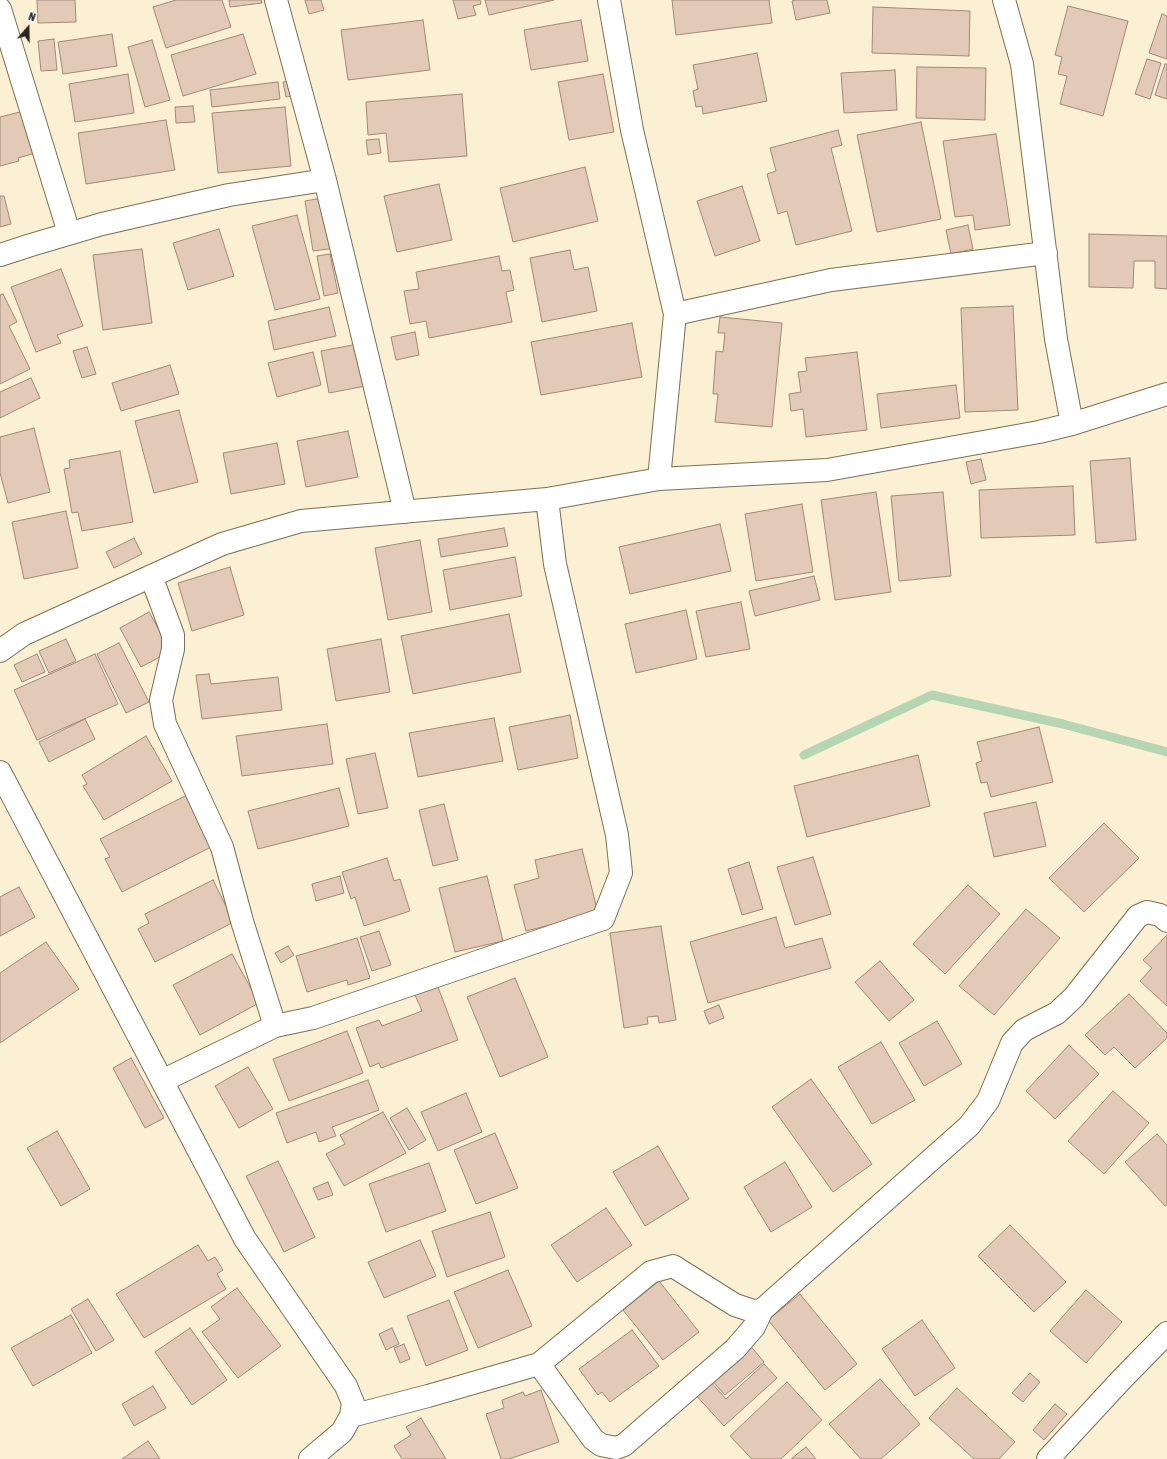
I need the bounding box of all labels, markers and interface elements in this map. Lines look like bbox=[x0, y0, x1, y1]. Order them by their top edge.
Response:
north arrow bbox=[8, 8, 48, 48]
text: N bbox=[27, 10, 37, 23]

